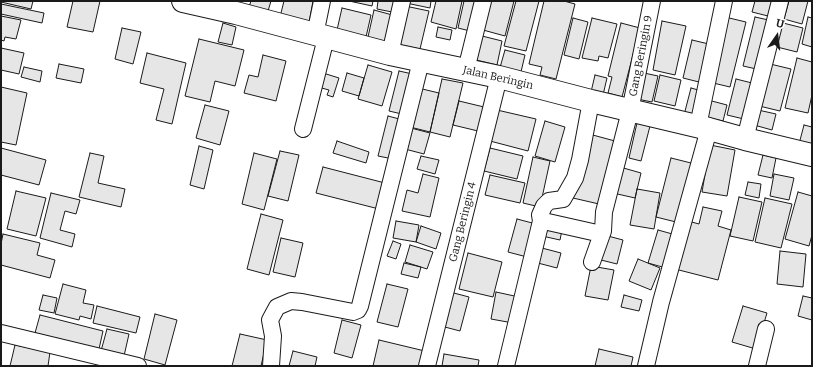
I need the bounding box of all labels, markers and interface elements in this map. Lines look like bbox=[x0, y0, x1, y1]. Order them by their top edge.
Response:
street label: Gang Beringin 9 bbox=[627, 14, 655, 98]
north arrow bbox=[757, 16, 797, 56]
text: U bbox=[774, 17, 786, 31]
street label: Jalan Beringin bbox=[462, 63, 534, 93]
street label: Gang Beringin 4 bbox=[447, 181, 479, 263]

